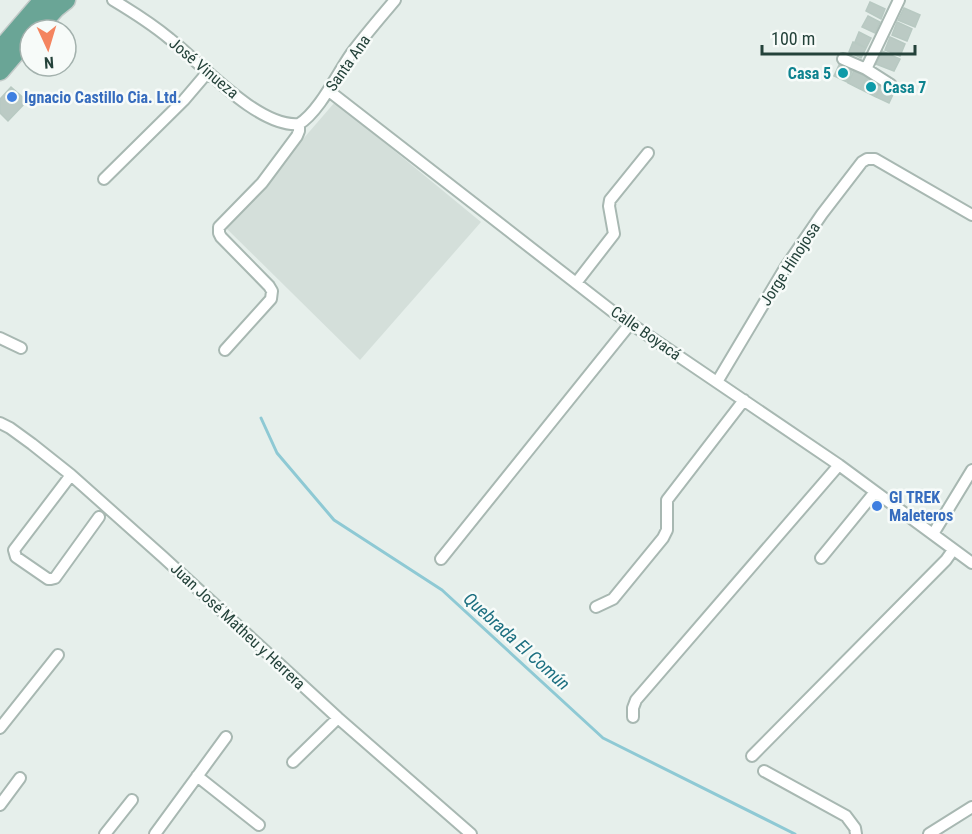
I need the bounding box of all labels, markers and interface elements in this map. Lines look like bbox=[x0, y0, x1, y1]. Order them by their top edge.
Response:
north arrow bbox=[18, 18, 78, 78]
scale bar bbox=[762, 18, 915, 56]
text: 100 m bbox=[771, 28, 815, 49]
street label: Santa Ana bbox=[322, 31, 374, 95]
street label: José Vinueza bbox=[166, 34, 242, 102]
text: N bbox=[43, 53, 55, 72]
place label: Casa 5 bbox=[788, 64, 831, 83]
marker: Casa 5 bbox=[836, 66, 850, 80]
place label: Casa 7 bbox=[883, 78, 926, 97]
marker: Casa 7 bbox=[864, 80, 878, 94]
place label: Ignacio Castillo Cia. Ltd. bbox=[24, 88, 182, 107]
marker: Ignacio Castillo Cia. Ltd. bbox=[5, 90, 19, 104]
street label: Jorge Hinojosa bbox=[756, 219, 824, 309]
street label: Calle Boyacá bbox=[607, 302, 685, 364]
place label: GI TREK Maleteros bbox=[889, 488, 953, 525]
marker: GI TREK Maleteros bbox=[870, 499, 884, 513]
street label: Juan José Matheu y Herrera bbox=[167, 559, 309, 693]
water label: Quebrada El Común bbox=[460, 588, 574, 694]

